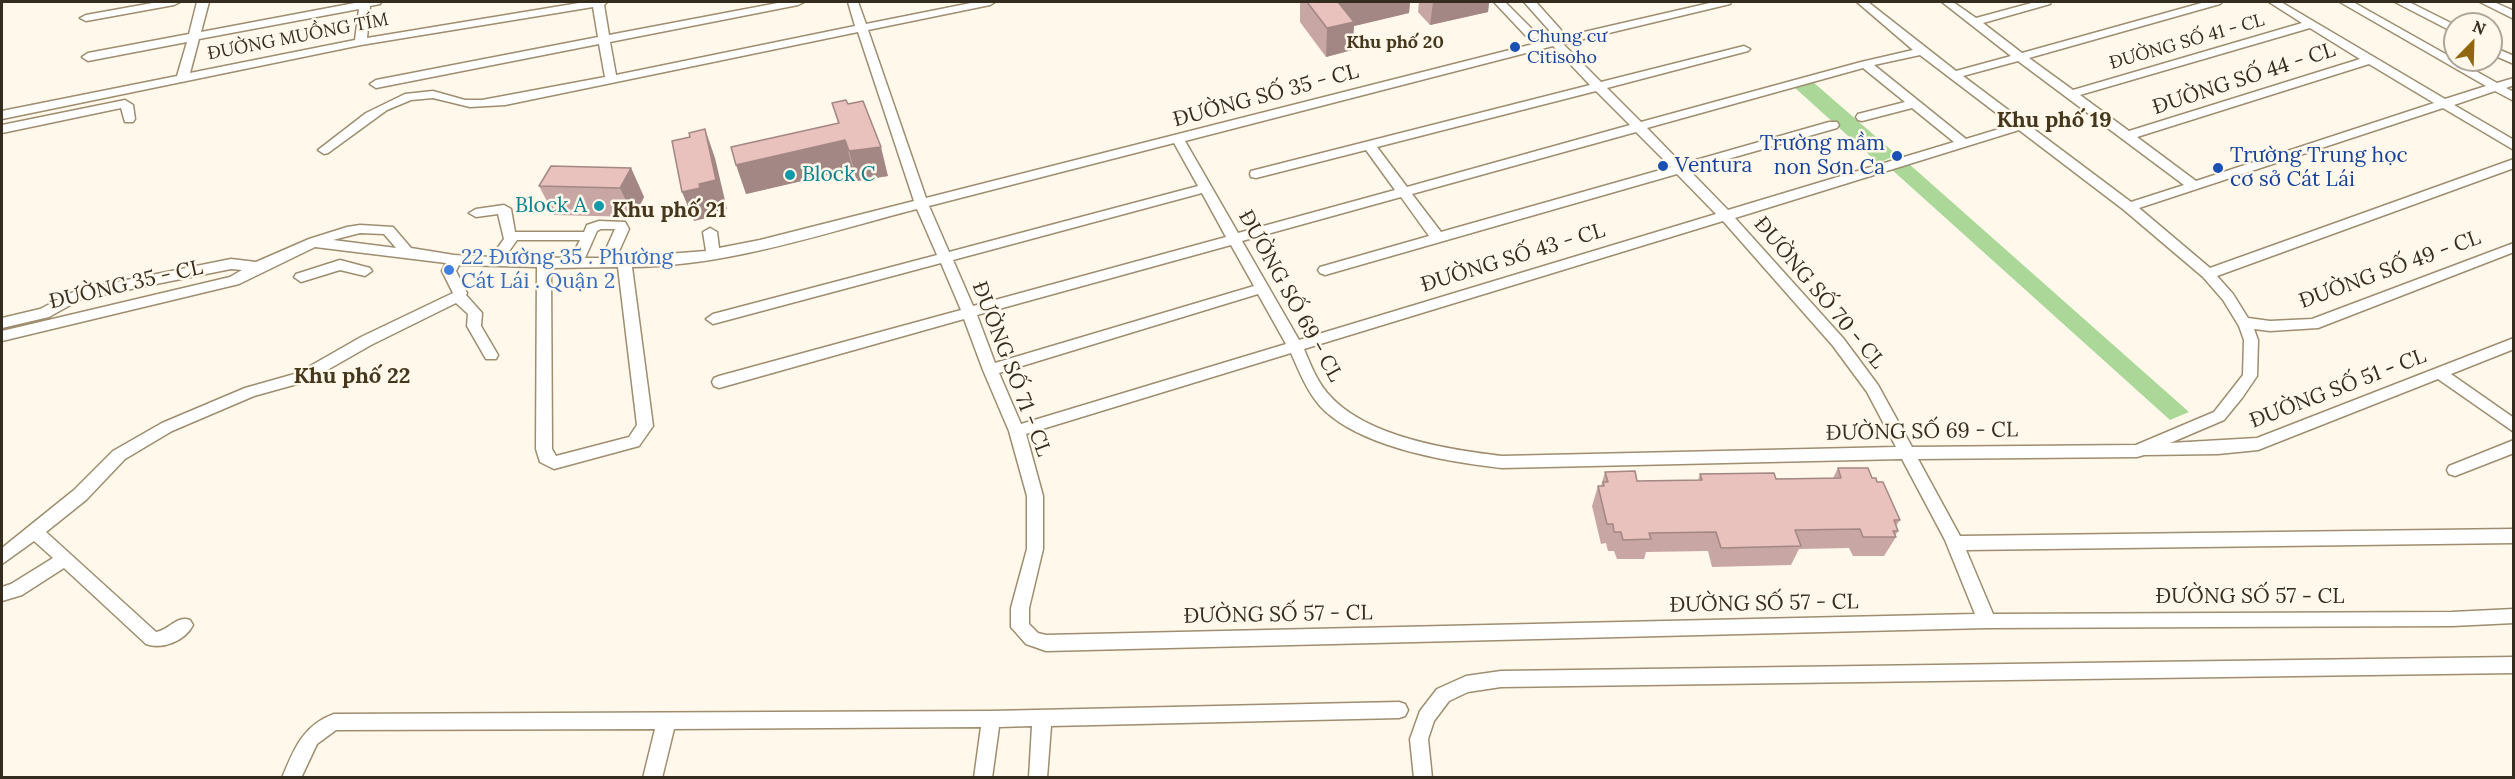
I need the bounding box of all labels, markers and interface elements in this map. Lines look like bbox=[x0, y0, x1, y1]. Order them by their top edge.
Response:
street label: ĐƯỜNG MUỒNG TÍM bbox=[206, 9, 390, 65]
street label: ĐƯỜNG SỐ 41 - CL bbox=[2107, 10, 2267, 74]
north arrow bbox=[2443, 12, 2503, 72]
text: N bbox=[2470, 16, 2489, 39]
place label: Chung cư Citisoho bbox=[1527, 26, 1607, 68]
district label: Khu phố 20 bbox=[1346, 32, 1444, 54]
street label: ĐƯỜNG SỐ 44 - CL bbox=[2150, 38, 2338, 120]
marker: Chung cư Citisoho bbox=[1508, 40, 1522, 54]
street label: ĐƯỜNG SỐ 35 - CL bbox=[1171, 59, 1361, 133]
district label: Khu phố 19 bbox=[1996, 108, 2112, 134]
place label: Trường mầm non Sơn Ca bbox=[1760, 131, 1885, 181]
place label: Trường Trung học cơ sở Cát Lái bbox=[2230, 143, 2408, 193]
marker: Trường mầm non Sơn Ca bbox=[1890, 149, 1904, 163]
place label: Ventura bbox=[1675, 153, 1752, 179]
marker: Ventura bbox=[1656, 159, 1670, 173]
marker: Trường Trung học cơ sở Cát Lái bbox=[2211, 161, 2225, 175]
place label: Block C bbox=[802, 162, 876, 188]
marker: Block C bbox=[783, 168, 797, 182]
place label: Block A bbox=[515, 193, 587, 219]
district label: Khu phố 21 bbox=[612, 198, 726, 224]
marker: Block A bbox=[592, 199, 606, 213]
street label: ĐƯỜNG SỐ 69 - CL bbox=[1232, 206, 1348, 386]
street label: ĐƯỜNG SỐ 70 - CL bbox=[1748, 212, 1890, 374]
street label: ĐƯỜNG SỐ 43 - CL bbox=[1418, 218, 1608, 298]
street label: ĐƯỜNG SỐ 49 - CL bbox=[2296, 225, 2484, 315]
place label: 22 Đường 35 . Phường Cát Lái . Quận 2 bbox=[461, 245, 673, 295]
street label: ĐƯỜNG 35 - CL bbox=[47, 255, 205, 315]
marker: 22 Đường 35 . Phường Cát Lái . Quận 2 bbox=[442, 263, 456, 277]
street label: ĐƯỜNG SỐ 71 - CL bbox=[966, 278, 1056, 460]
street label: ĐƯỜNG SỐ 51 - CL bbox=[2246, 344, 2430, 434]
district label: Khu phố 22 bbox=[293, 364, 411, 390]
street label: ĐƯỜNG SỐ 69 - CL bbox=[1826, 418, 2018, 446]
street label: ĐƯỜNG SỐ 57 - CL bbox=[2156, 584, 2344, 610]
street label: ĐƯỜNG SỐ 57 - CL bbox=[1669, 590, 1859, 618]
street label: ĐƯỜNG SỐ 57 - CL bbox=[1183, 601, 1373, 629]

